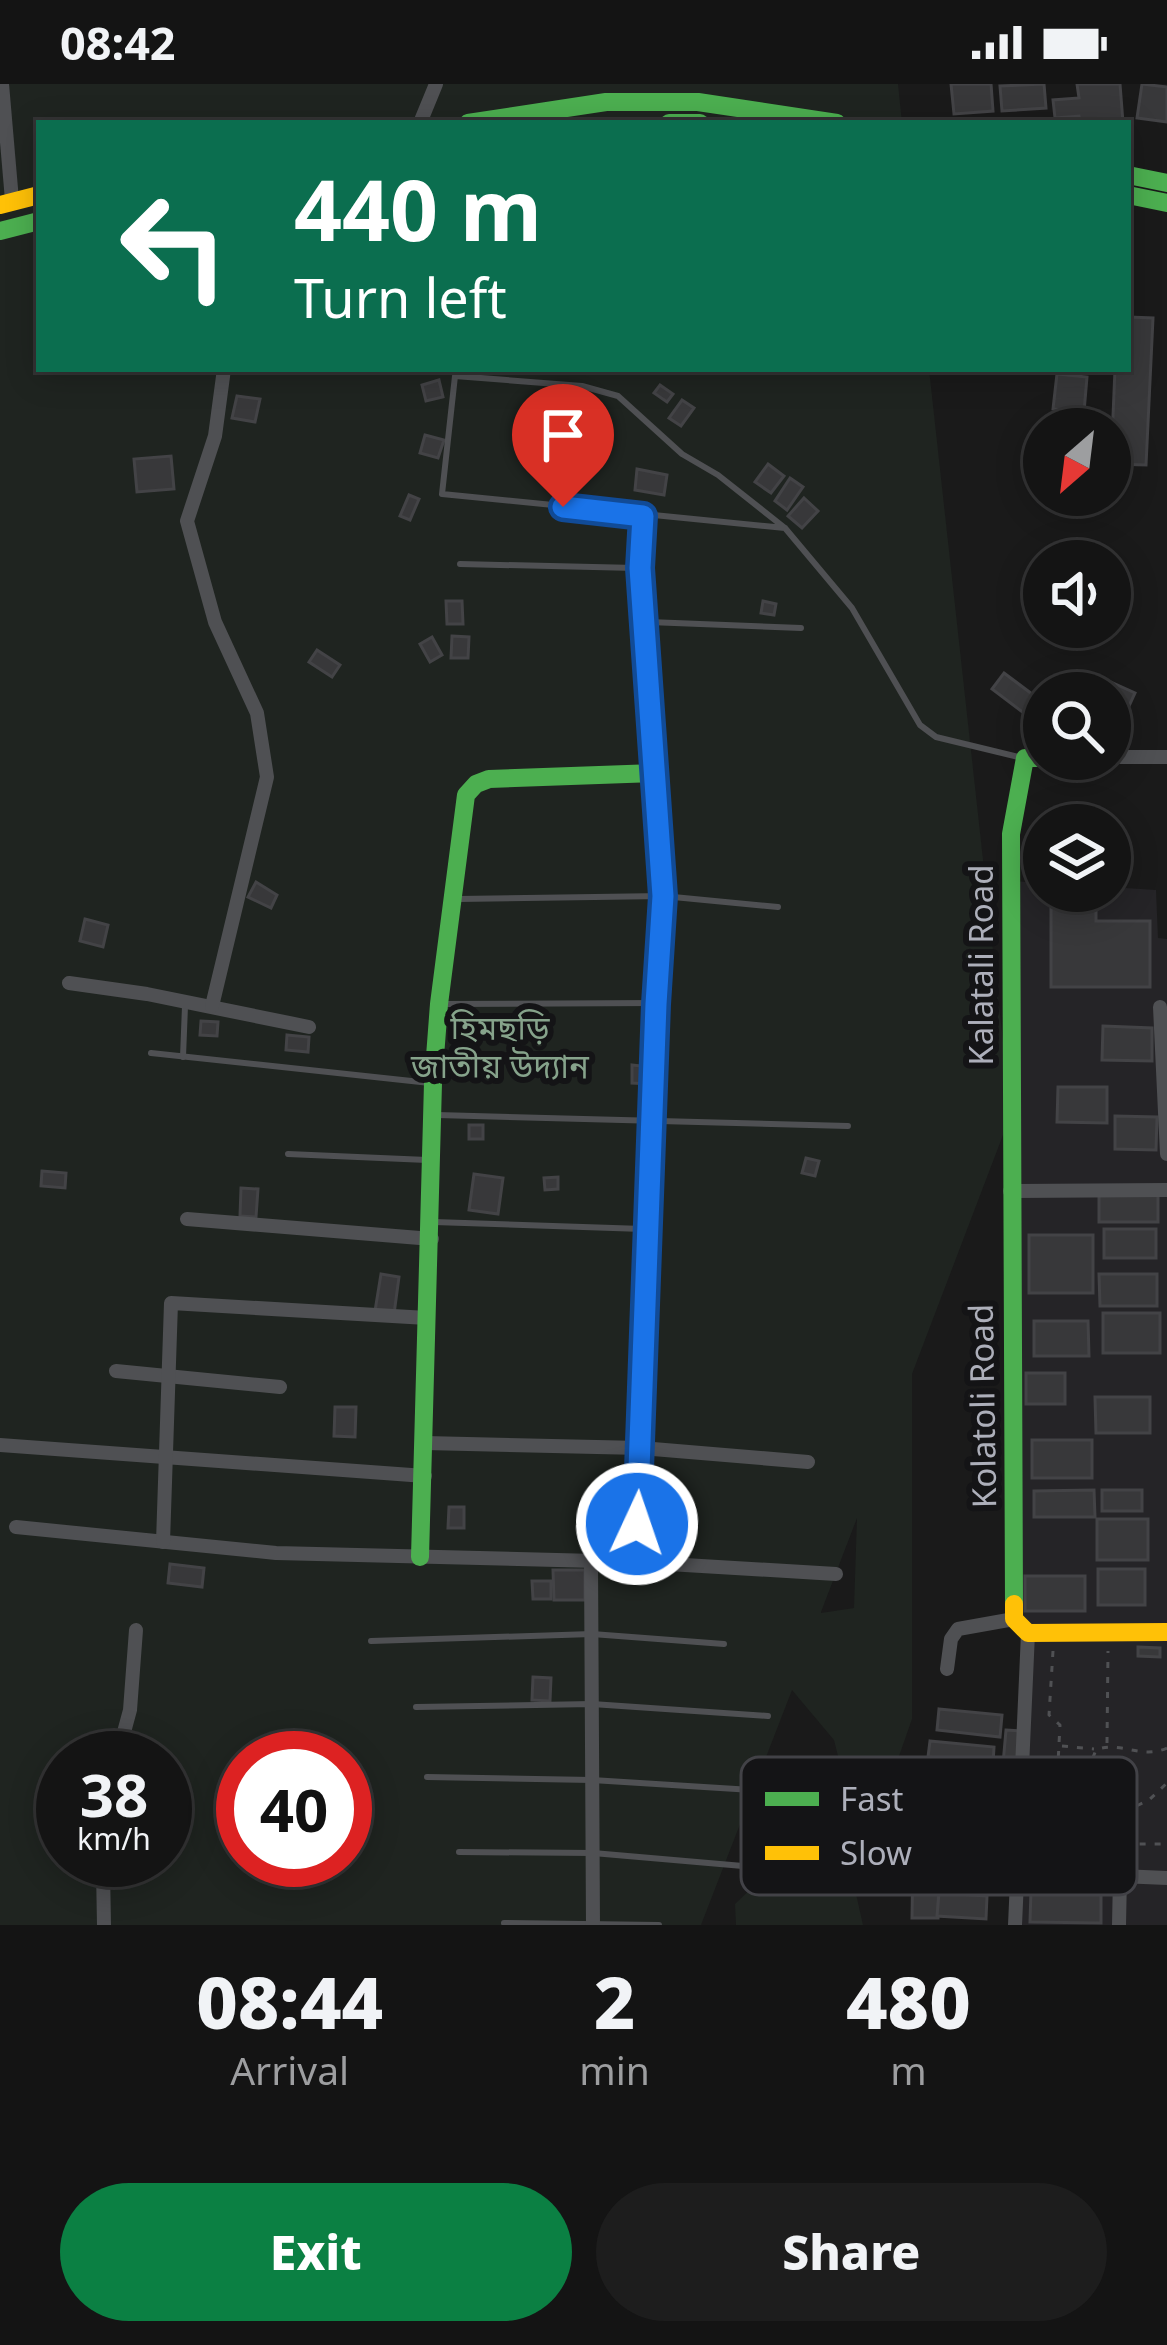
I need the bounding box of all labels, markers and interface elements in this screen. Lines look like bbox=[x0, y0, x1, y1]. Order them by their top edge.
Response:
text: 08:42 bbox=[60, 12, 176, 73]
text: 440 m bbox=[294, 151, 542, 266]
icon: left bbox=[96, 168, 252, 324]
text: Turn left bbox=[294, 260, 507, 334]
pin bbox=[512, 384, 614, 507]
icon: arrive bbox=[530, 402, 596, 468]
north arrow bbox=[1023, 408, 1131, 516]
map controls bbox=[1023, 408, 1131, 912]
button: sound bbox=[1023, 540, 1131, 648]
button: search bbox=[1023, 672, 1131, 780]
button: layers bbox=[1023, 804, 1131, 912]
street label: Kalatali Road bbox=[958, 864, 1003, 1066]
park label: হিমছড়ি জাতীয় উদ্যান bbox=[410, 1005, 590, 1088]
street label: Kolatoli Road bbox=[958, 1304, 1006, 1508]
position arrow bbox=[574, 1461, 700, 1587]
speed limit sign: 40 bbox=[216, 1731, 372, 1887]
text: 38 bbox=[80, 1753, 148, 1835]
legend bbox=[741, 1757, 1137, 1895]
text: Fast bbox=[840, 1776, 903, 1821]
text: km/h bbox=[77, 1818, 151, 1859]
text: Slow bbox=[840, 1830, 912, 1875]
text: 08:44 bbox=[196, 1952, 383, 2050]
text: 2 bbox=[594, 1952, 635, 2050]
text: 480 bbox=[846, 1952, 971, 2050]
text: Arrival bbox=[230, 2043, 349, 2096]
text: min bbox=[579, 2043, 650, 2096]
text: m bbox=[890, 2043, 927, 2096]
button: Exit bbox=[60, 2183, 572, 2321]
button: Share bbox=[596, 2183, 1107, 2321]

